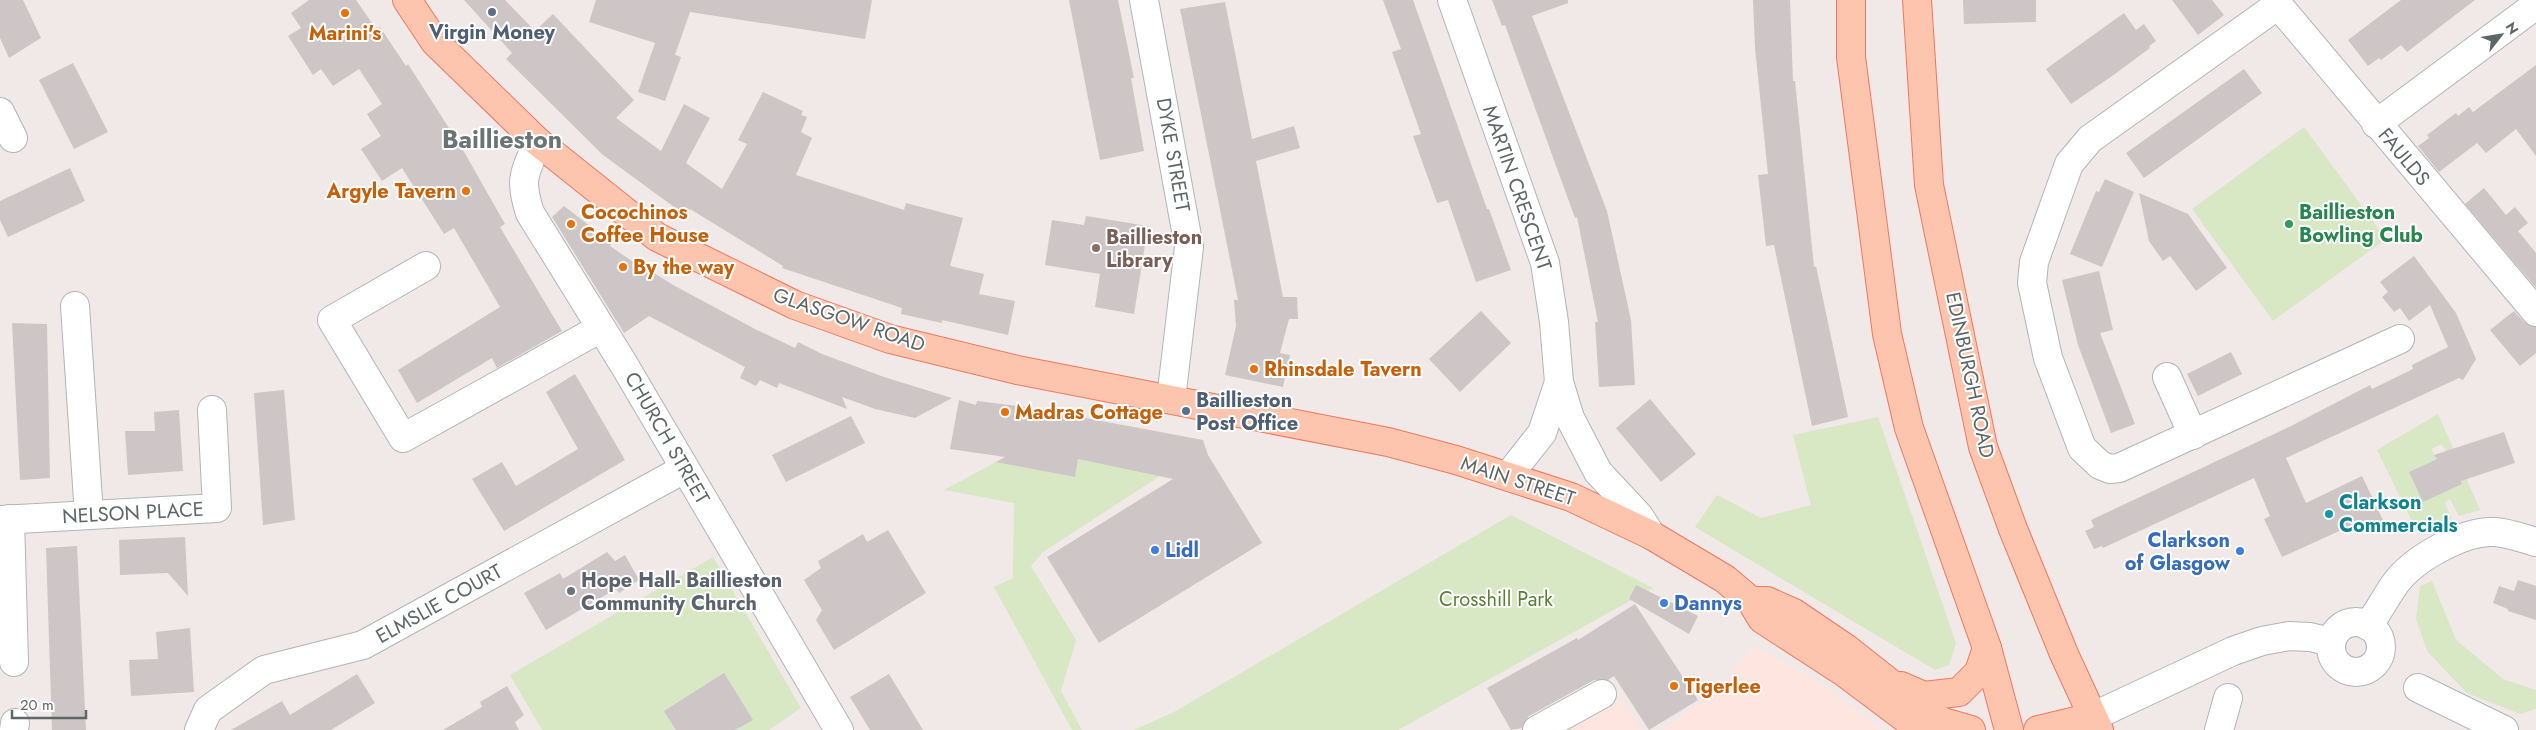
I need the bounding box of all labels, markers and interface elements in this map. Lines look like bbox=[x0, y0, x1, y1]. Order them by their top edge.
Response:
marker: Virgin Money bbox=[486, 6, 498, 18]
marker: Marini's bbox=[339, 7, 351, 19]
north arrow bbox=[2476, 10, 2526, 60]
place label: Virgin Money bbox=[428, 18, 556, 47]
text: N bbox=[2501, 18, 2524, 38]
place label: Marini's bbox=[309, 19, 381, 48]
street label: DYKE STREET bbox=[1149, 96, 1197, 215]
street label: MARTIN CRESCENT bbox=[1475, 102, 1559, 275]
district label: Baillieston bbox=[442, 121, 562, 157]
street label: FAULDS bbox=[2371, 122, 2437, 192]
place label: Argyle Tavern bbox=[326, 177, 456, 206]
marker: Argyle Tavern bbox=[460, 185, 472, 197]
place label: Cocochinos Coffee House bbox=[581, 198, 709, 250]
place label: Baillieston Bowling Club bbox=[2299, 198, 2423, 250]
marker: Cocochinos Coffee House bbox=[565, 218, 577, 230]
marker: Baillieston Bowling Club bbox=[2283, 218, 2295, 230]
place label: Baillieston Library bbox=[1106, 223, 1202, 275]
marker: Baillieston Library bbox=[1090, 242, 1102, 254]
place label: By the way bbox=[633, 253, 735, 282]
marker: By the way bbox=[617, 261, 629, 273]
street label: GLASGOW ROAD bbox=[769, 280, 929, 360]
street label: EDINBURGH ROAD bbox=[1938, 289, 2002, 461]
place label: Rhinsdale Tavern bbox=[1264, 355, 1422, 384]
marker: Rhinsdale Tavern bbox=[1248, 363, 1260, 375]
street label: CHURCH STREET bbox=[617, 366, 717, 510]
place label: Baillieston Post Office bbox=[1196, 386, 1298, 438]
place label: Madras Cottage bbox=[1015, 398, 1163, 427]
marker: Baillieston Post Office bbox=[1180, 405, 1192, 417]
marker: Madras Cottage bbox=[999, 406, 1011, 418]
street label: MAIN STREET bbox=[1457, 449, 1580, 513]
place label: Clarkson Commercials bbox=[2339, 488, 2458, 540]
street label: NELSON PLACE bbox=[62, 495, 204, 531]
marker: Clarkson Commercials bbox=[2323, 508, 2335, 520]
place label: Clarkson of Glasgow bbox=[2125, 526, 2231, 578]
place label: Lidl bbox=[1165, 536, 1199, 565]
marker: Lidl bbox=[1149, 544, 1161, 556]
marker: Clarkson of Glasgow bbox=[2234, 545, 2246, 557]
street label: ELMSLIE COURT bbox=[370, 557, 508, 651]
place label: Hope Hall- Baillieston Community Church bbox=[581, 566, 782, 618]
marker: Hope Hall- Baillieston Community Church bbox=[565, 585, 577, 597]
park label: Crosshill Park bbox=[1439, 585, 1553, 614]
place label: Dannys bbox=[1674, 589, 1742, 618]
marker: Dannys bbox=[1658, 597, 1670, 609]
place label: Tigerlee bbox=[1684, 672, 1761, 701]
marker: Tigerlee bbox=[1668, 680, 1680, 692]
scale bar bbox=[12, 688, 86, 720]
text: 20 m bbox=[20, 694, 54, 716]

